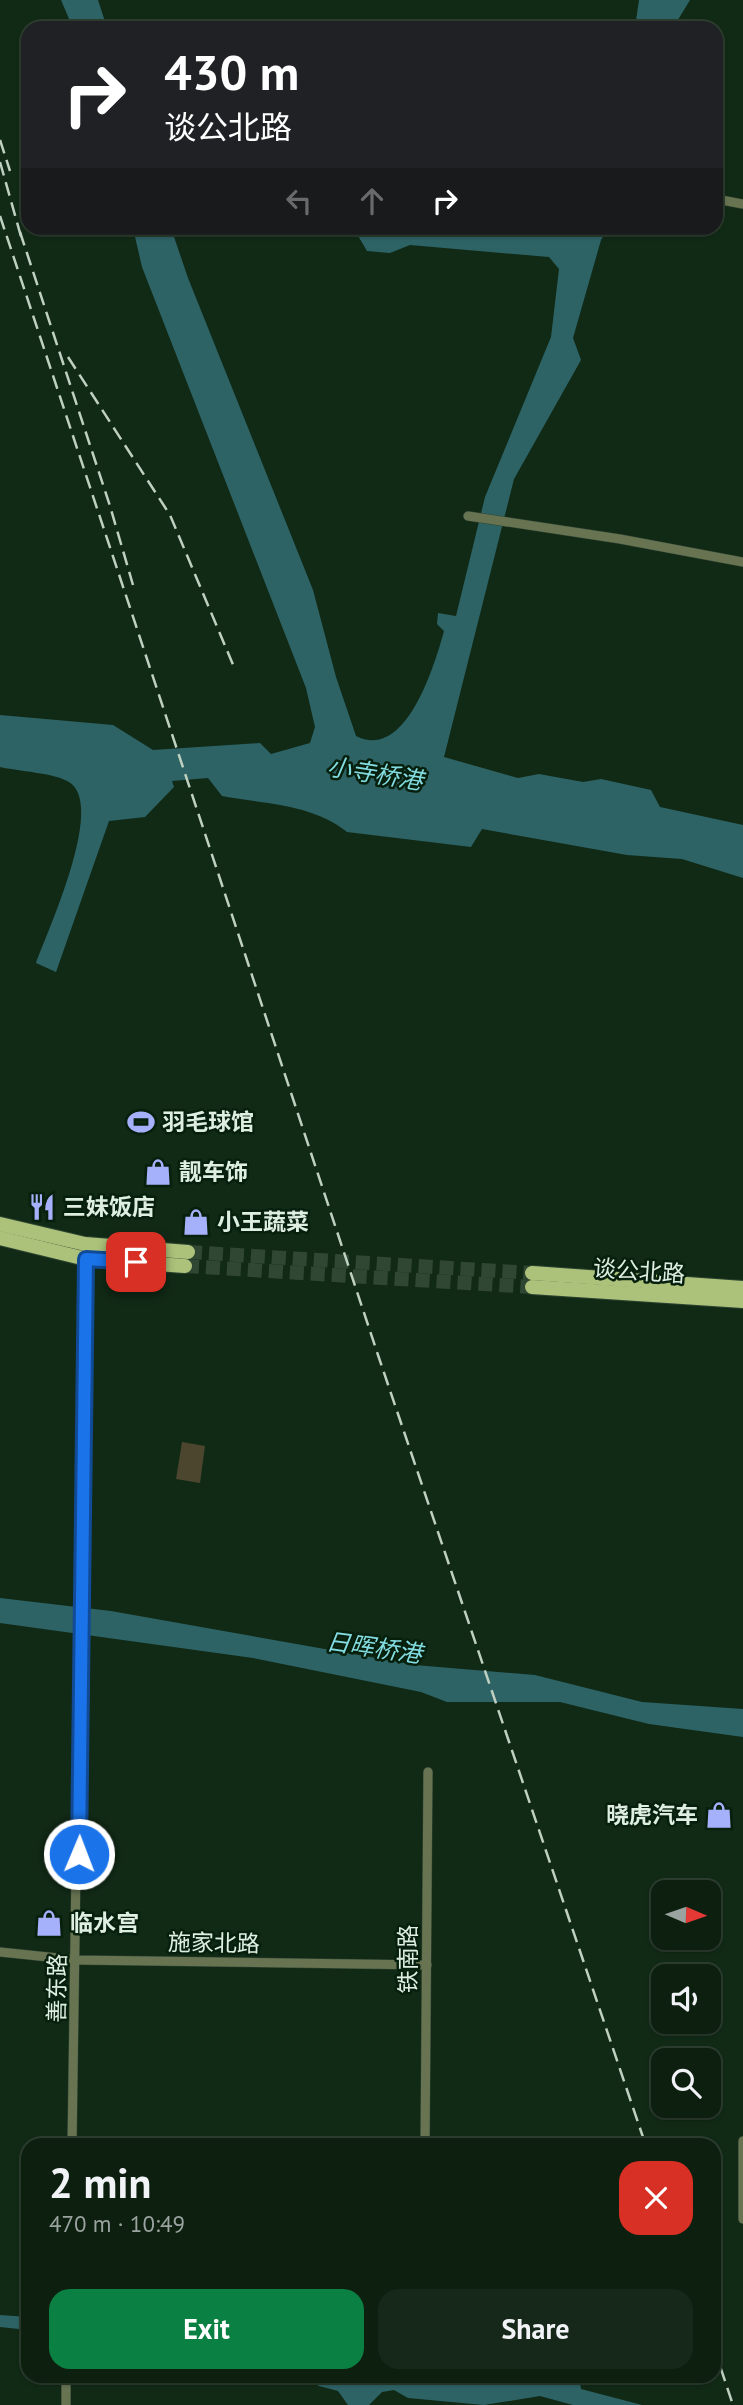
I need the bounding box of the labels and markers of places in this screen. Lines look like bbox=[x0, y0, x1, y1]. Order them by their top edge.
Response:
sports icon: 羽毛球馆 bbox=[126, 1107, 156, 1137]
place label: 羽毛球馆 bbox=[162, 1107, 254, 1136]
shop icon: 靓车饰 bbox=[143, 1157, 173, 1187]
place label: 靓车饰 bbox=[179, 1157, 248, 1186]
restaurant icon: 三妹饭店 bbox=[27, 1192, 57, 1222]
place label: 三妹饭店 bbox=[63, 1192, 155, 1221]
shop icon: 小王蔬菜 bbox=[181, 1207, 211, 1237]
place label: 小王蔬菜 bbox=[217, 1207, 309, 1236]
pin bbox=[106, 1232, 166, 1292]
place label: 晓虎汽车 bbox=[606, 1800, 698, 1829]
shop icon: 晓虎汽车 bbox=[704, 1800, 734, 1830]
shop icon: 临水宫 bbox=[34, 1908, 64, 1938]
place label: 临水宫 bbox=[70, 1908, 139, 1937]

